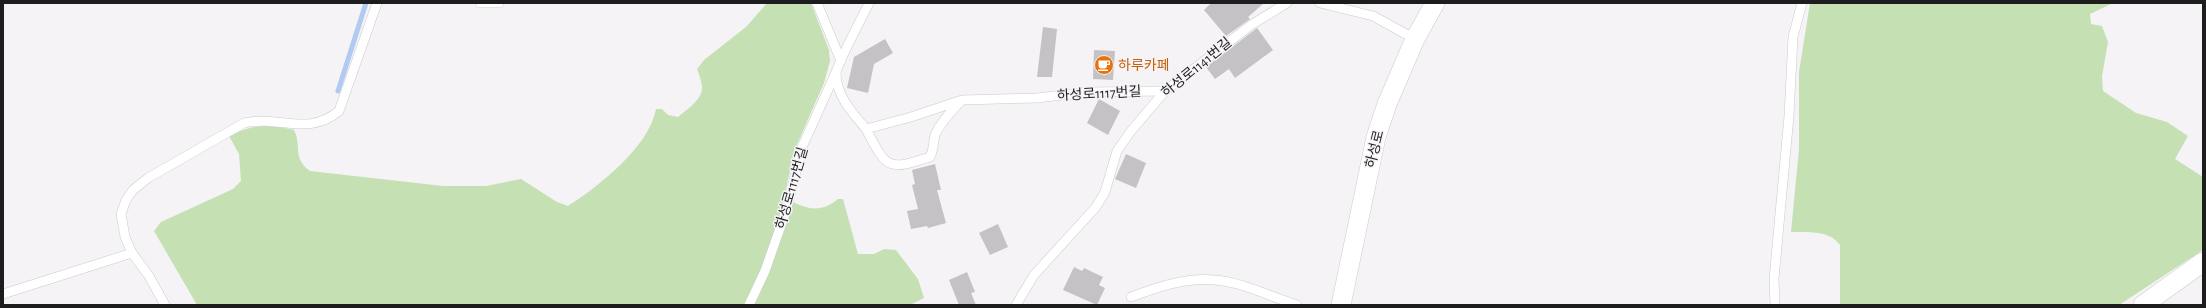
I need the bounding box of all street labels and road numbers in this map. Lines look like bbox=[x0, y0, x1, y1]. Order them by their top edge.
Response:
street label: 하성로1141번길 bbox=[1158, 35, 1234, 100]
street label: 하성로1117번길 bbox=[1056, 84, 1142, 103]
street label: 하성로 bbox=[1363, 128, 1386, 170]
street label: 하성로1117번길 bbox=[773, 145, 810, 231]

